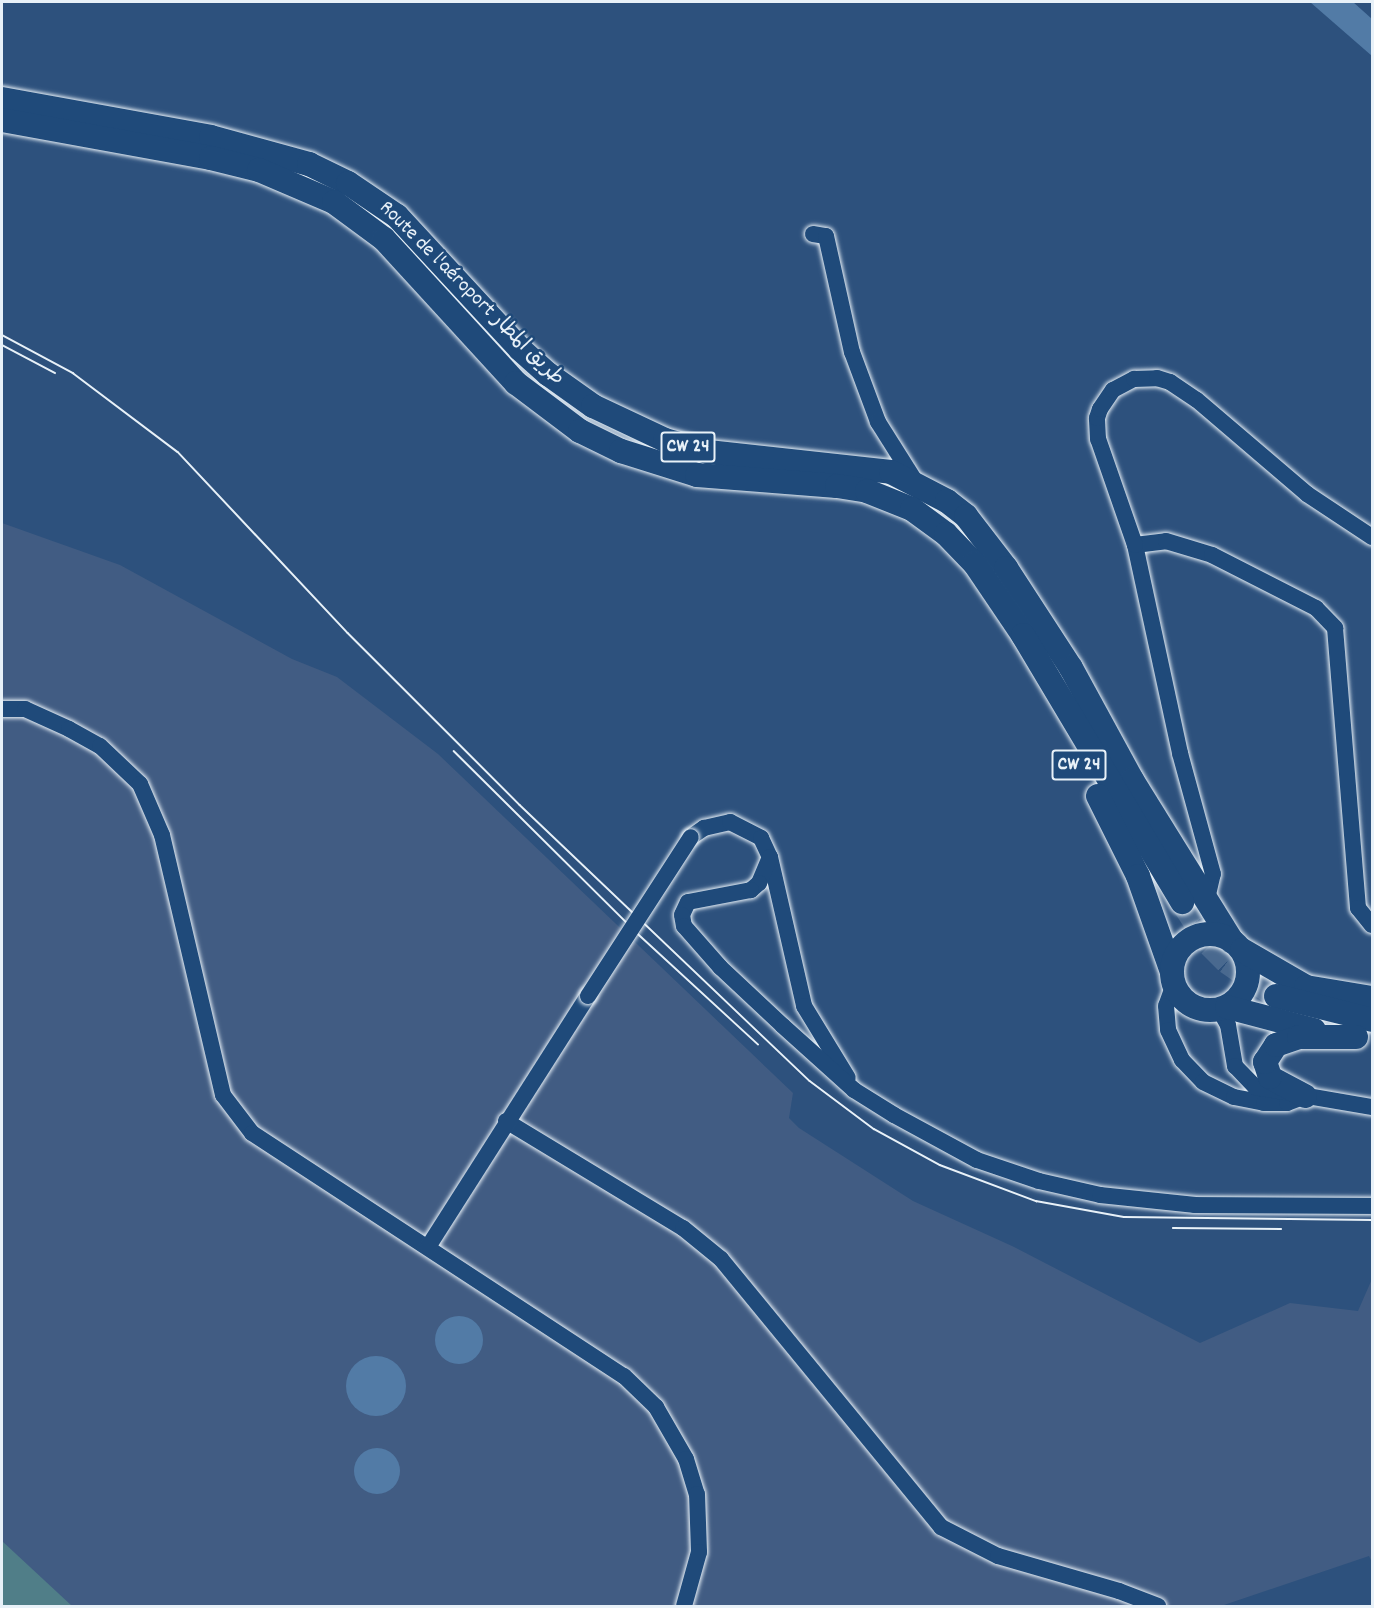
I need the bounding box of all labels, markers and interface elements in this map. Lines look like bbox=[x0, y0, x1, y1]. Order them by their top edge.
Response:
street label: Route de l'aéroport طريق المطار bbox=[373, 196, 569, 392]
road number: CW 24 bbox=[660, 430, 716, 464]
road number: CW 24 bbox=[1050, 748, 1108, 782]

